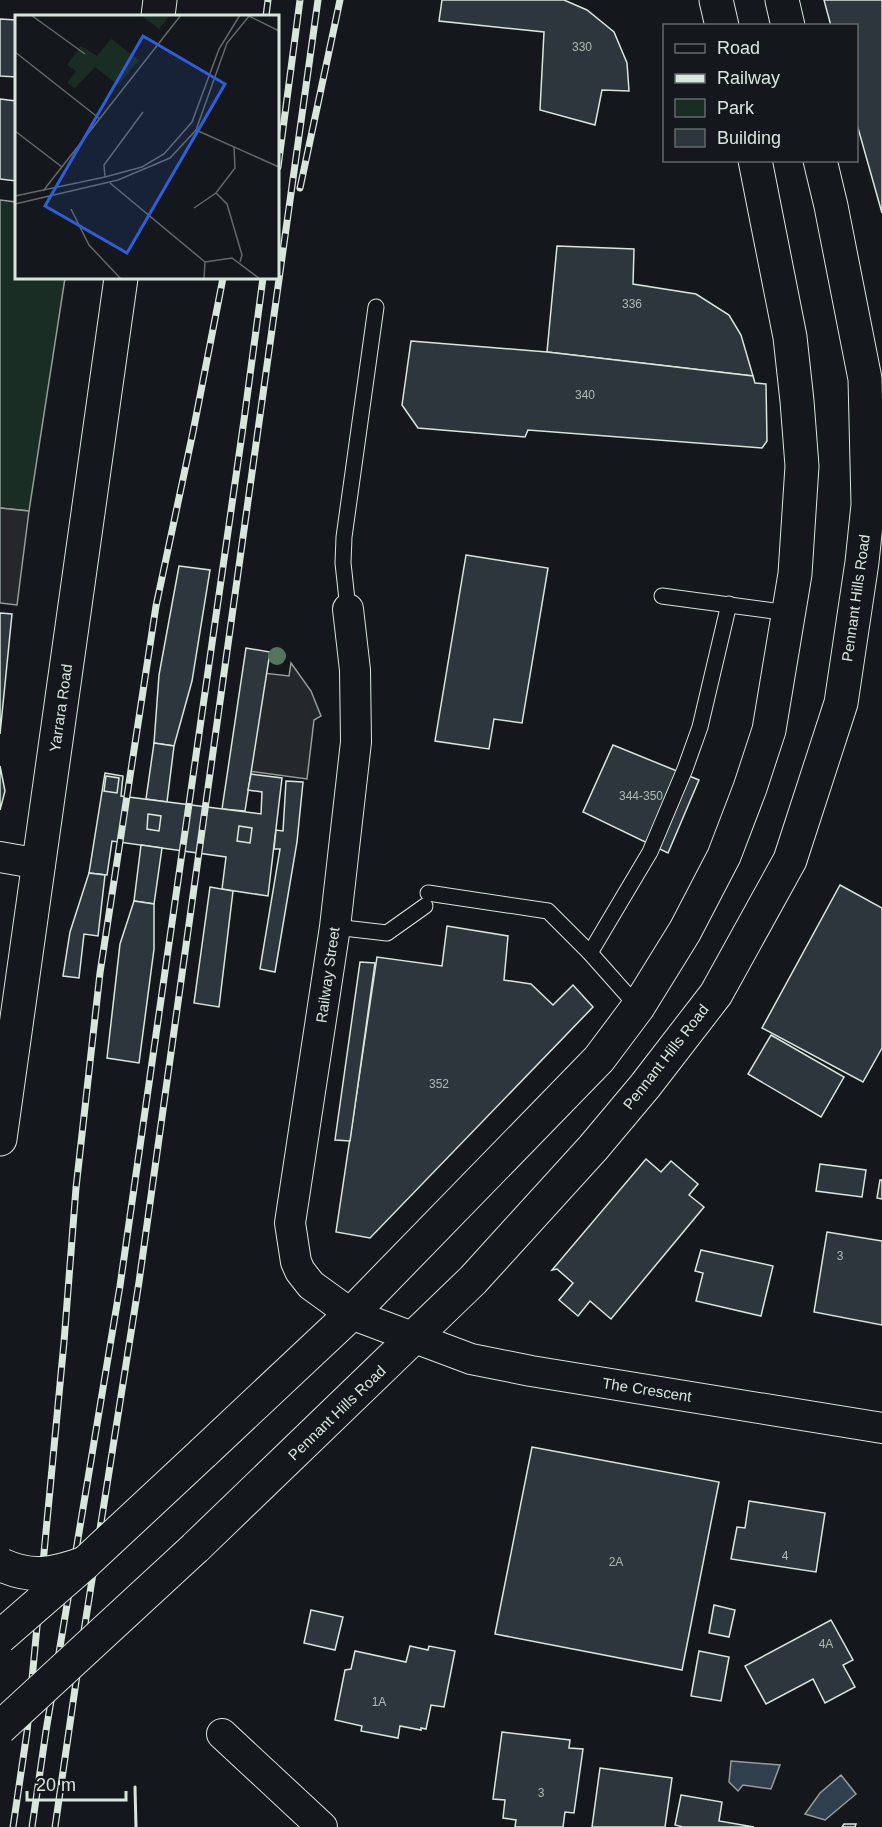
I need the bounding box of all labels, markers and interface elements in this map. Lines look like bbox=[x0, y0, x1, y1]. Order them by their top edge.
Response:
inset map bbox=[15, 15, 279, 279]
legend bbox=[663, 24, 858, 162]
text: Road bbox=[717, 38, 760, 58]
house number: 330 bbox=[572, 40, 592, 54]
text: Railway bbox=[717, 68, 780, 88]
text: Park bbox=[717, 98, 755, 118]
text: Building bbox=[717, 128, 781, 148]
house number: 336 bbox=[622, 297, 642, 311]
house number: 340 bbox=[575, 388, 595, 402]
street label: Pennant Hills Road bbox=[838, 533, 873, 663]
street label: Yarrara Road bbox=[46, 663, 75, 753]
house number: 344-350 bbox=[619, 789, 663, 803]
street label: Railway Street bbox=[312, 925, 343, 1024]
street label: Pennant Hills Road bbox=[619, 1001, 712, 1113]
house number: 352 bbox=[429, 1077, 449, 1091]
house number: 3 bbox=[837, 1249, 844, 1263]
street label: Pennant Hills Road bbox=[285, 1362, 389, 1463]
street label: The Crescent bbox=[601, 1374, 694, 1405]
house number: 4 bbox=[782, 1549, 789, 1563]
house number: 2A bbox=[609, 1555, 623, 1569]
house number: 4A bbox=[819, 1637, 833, 1651]
house number: 1A bbox=[372, 1695, 386, 1709]
scale bar bbox=[27, 1764, 126, 1802]
text: 20 m bbox=[36, 1775, 76, 1795]
house number: 3 bbox=[538, 1786, 545, 1800]

